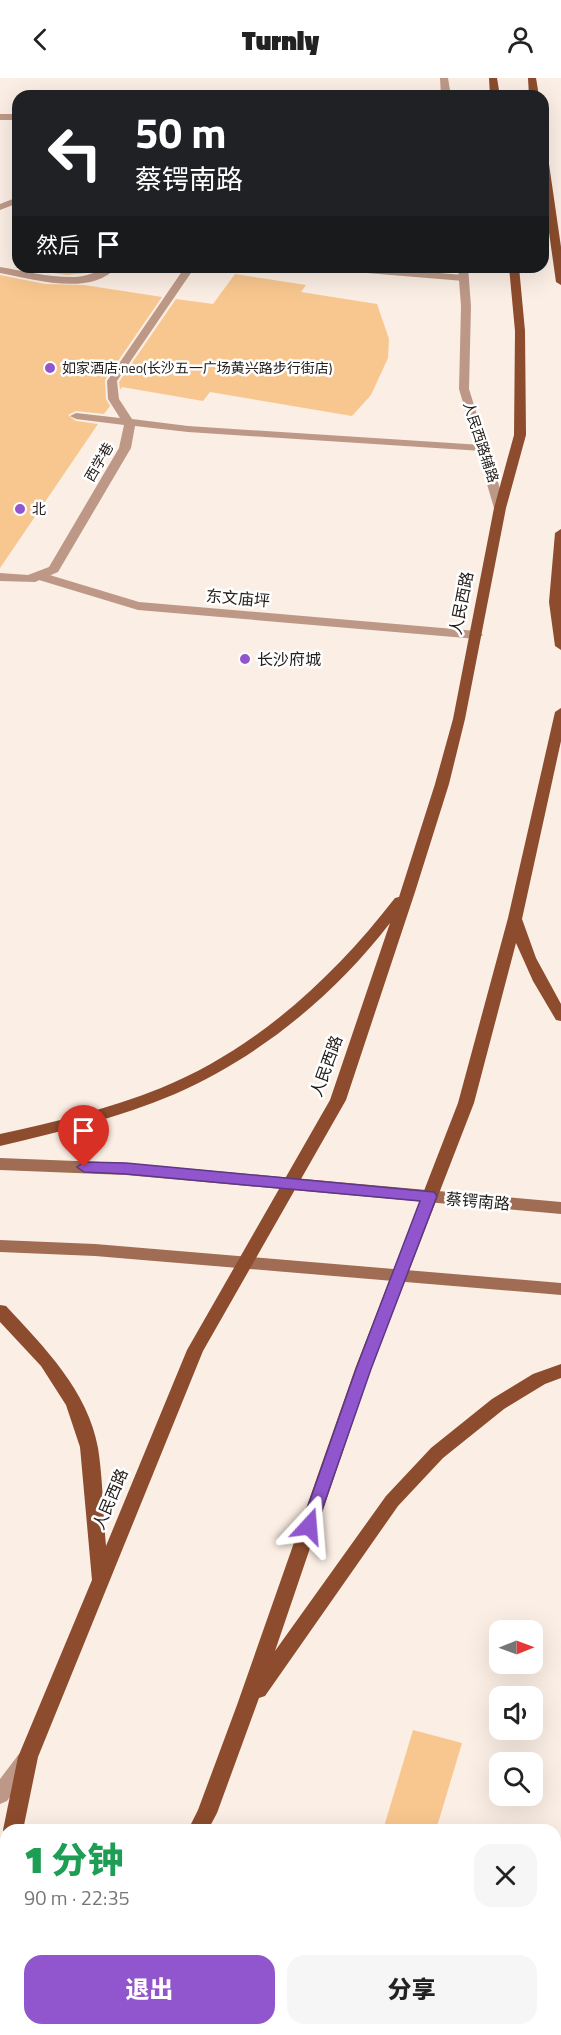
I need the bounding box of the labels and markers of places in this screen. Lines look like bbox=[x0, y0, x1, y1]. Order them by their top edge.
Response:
place label: 如家酒店·neo(长沙五一广场黄兴路步行街店) bbox=[62, 357, 332, 378]
marker: 如家酒店·neo(长沙五一广场黄兴路步行街店) bbox=[43, 361, 57, 375]
place label: 北 bbox=[32, 498, 46, 519]
marker: 北 bbox=[13, 502, 27, 516]
place label: 长沙府城 bbox=[257, 647, 321, 671]
marker: 长沙府城 bbox=[238, 652, 252, 666]
pin bbox=[58, 1105, 109, 1167]

